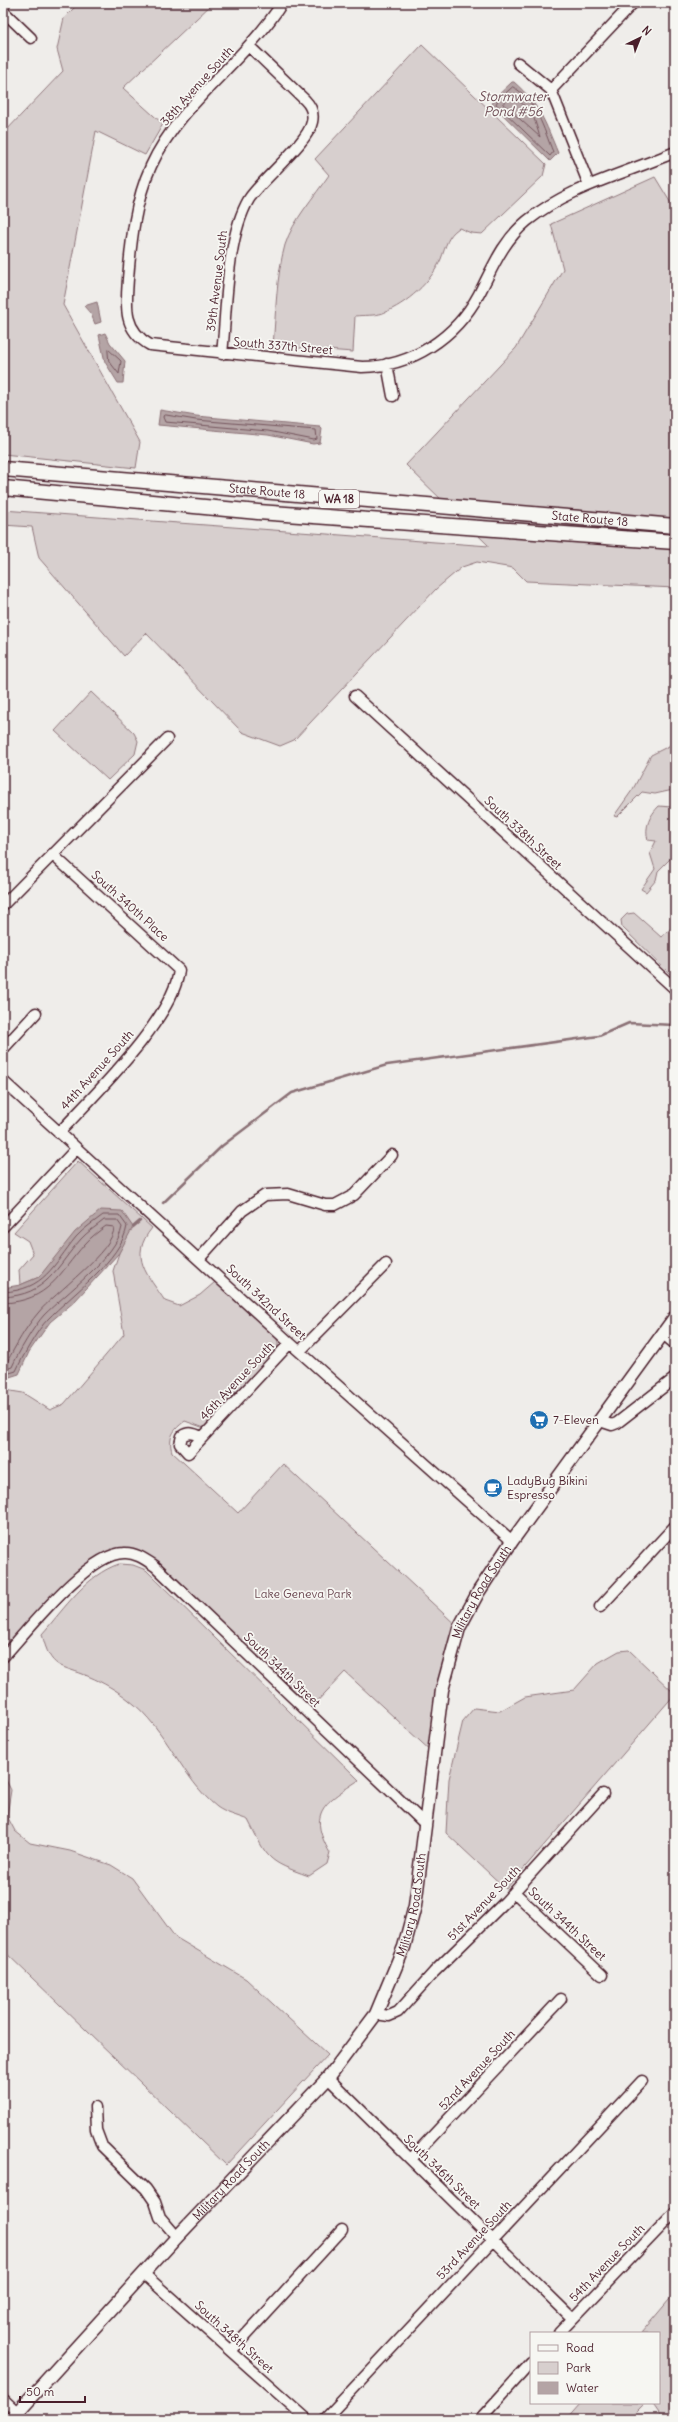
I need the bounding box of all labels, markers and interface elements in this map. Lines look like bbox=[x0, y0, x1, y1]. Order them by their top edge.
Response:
north arrow bbox=[620, 18, 660, 58]
text: N bbox=[639, 23, 654, 38]
street label: 38th Avenue South bbox=[157, 43, 236, 129]
water label: Stormwater Pond #56 bbox=[478, 88, 549, 120]
street label: 39th Avenue South bbox=[203, 229, 230, 332]
street label: South 337th Street bbox=[233, 334, 333, 357]
street label: State Route 18 bbox=[228, 480, 306, 502]
road number: WA 18 bbox=[319, 490, 359, 508]
street label: State Route 18 bbox=[551, 508, 629, 529]
street label: South 338th Street bbox=[481, 793, 565, 872]
street label: South 340th Place bbox=[89, 867, 172, 944]
street label: 44th Avenue South bbox=[57, 1027, 136, 1113]
street label: South 342nd Street bbox=[223, 1261, 309, 1342]
street label: 46th Avenue South bbox=[196, 1338, 277, 1423]
supermarket icon: 7-Eleven bbox=[528, 1409, 550, 1431]
place label: 7-Eleven bbox=[553, 1412, 599, 1427]
place label: LadyBug Bikini Espresso bbox=[507, 1473, 587, 1502]
cafe icon: LadyBug Bikini Espresso bbox=[482, 1477, 504, 1499]
street label: Military Road South bbox=[449, 1542, 514, 1640]
park label: Lake Geneva Park bbox=[254, 1586, 352, 1601]
street label: South 344th Street bbox=[241, 1629, 324, 1710]
street label: Military Road South bbox=[393, 1852, 429, 1959]
street label: 51st Avenue South bbox=[444, 1862, 523, 1943]
street label: South 344th Street bbox=[525, 1884, 609, 1963]
street label: 52nd Avenue South bbox=[435, 2026, 518, 2113]
street label: South 346th Street bbox=[401, 2131, 484, 2212]
street label: Military Road South bbox=[189, 2136, 273, 2223]
street label: 53rd Avenue South bbox=[433, 2197, 514, 2282]
street label: 54th Avenue South bbox=[566, 2221, 648, 2305]
street label: South 348th Street bbox=[192, 2297, 277, 2376]
legend bbox=[530, 2332, 660, 2404]
text: Road bbox=[566, 2340, 594, 2355]
text: Park bbox=[566, 2360, 591, 2375]
scale bar bbox=[20, 2378, 85, 2404]
text: Water bbox=[566, 2380, 599, 2395]
text: 50 m bbox=[26, 2384, 55, 2399]

